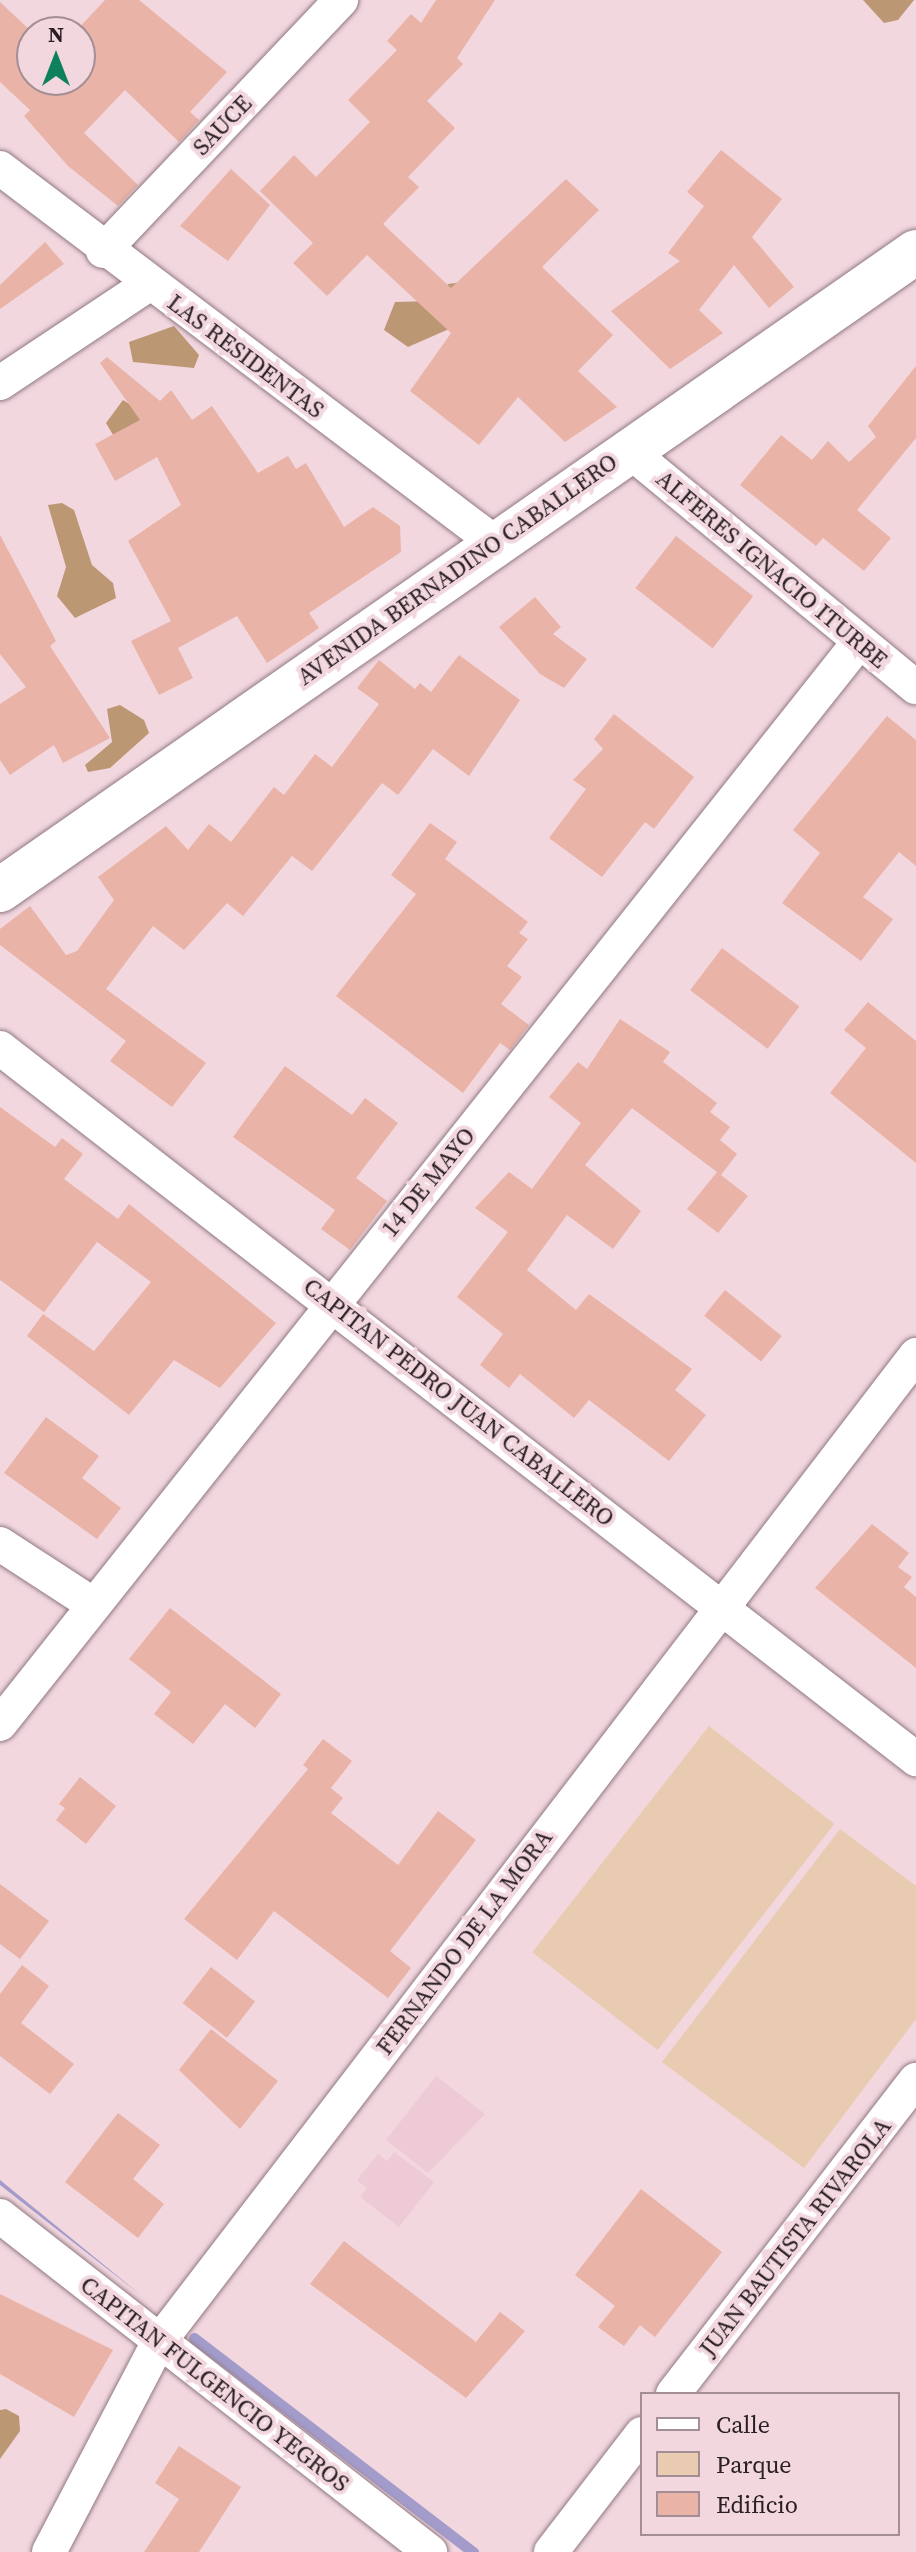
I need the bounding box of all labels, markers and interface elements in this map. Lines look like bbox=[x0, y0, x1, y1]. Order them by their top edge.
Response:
north arrow bbox=[16, 16, 96, 96]
text: N bbox=[48, 19, 64, 49]
street label: SAUCE bbox=[186, 89, 258, 161]
street label: LAS RESIDENTAS bbox=[162, 288, 330, 424]
street label: AVENIDA BERNADINO CABALLERO bbox=[291, 447, 623, 691]
street label: ALFERES IGNACIO ITURBE bbox=[651, 464, 893, 674]
street label: 14 DE MAYO bbox=[375, 1122, 481, 1242]
street label: CAPITAN PEDRO JUAN CABALLERO bbox=[298, 1272, 620, 1532]
street label: FERNANDO DE LA MORA bbox=[370, 1824, 558, 2060]
street label: JUAN BAUTISTA RIVAROLA bbox=[693, 2112, 897, 2362]
street label: CAPITAN FULGENCIO YEGROS bbox=[75, 2270, 355, 2498]
legend bbox=[640, 2392, 900, 2536]
text: Calle bbox=[716, 2408, 770, 2441]
text: Parque bbox=[716, 2448, 792, 2481]
text: Edificio bbox=[716, 2488, 798, 2521]

